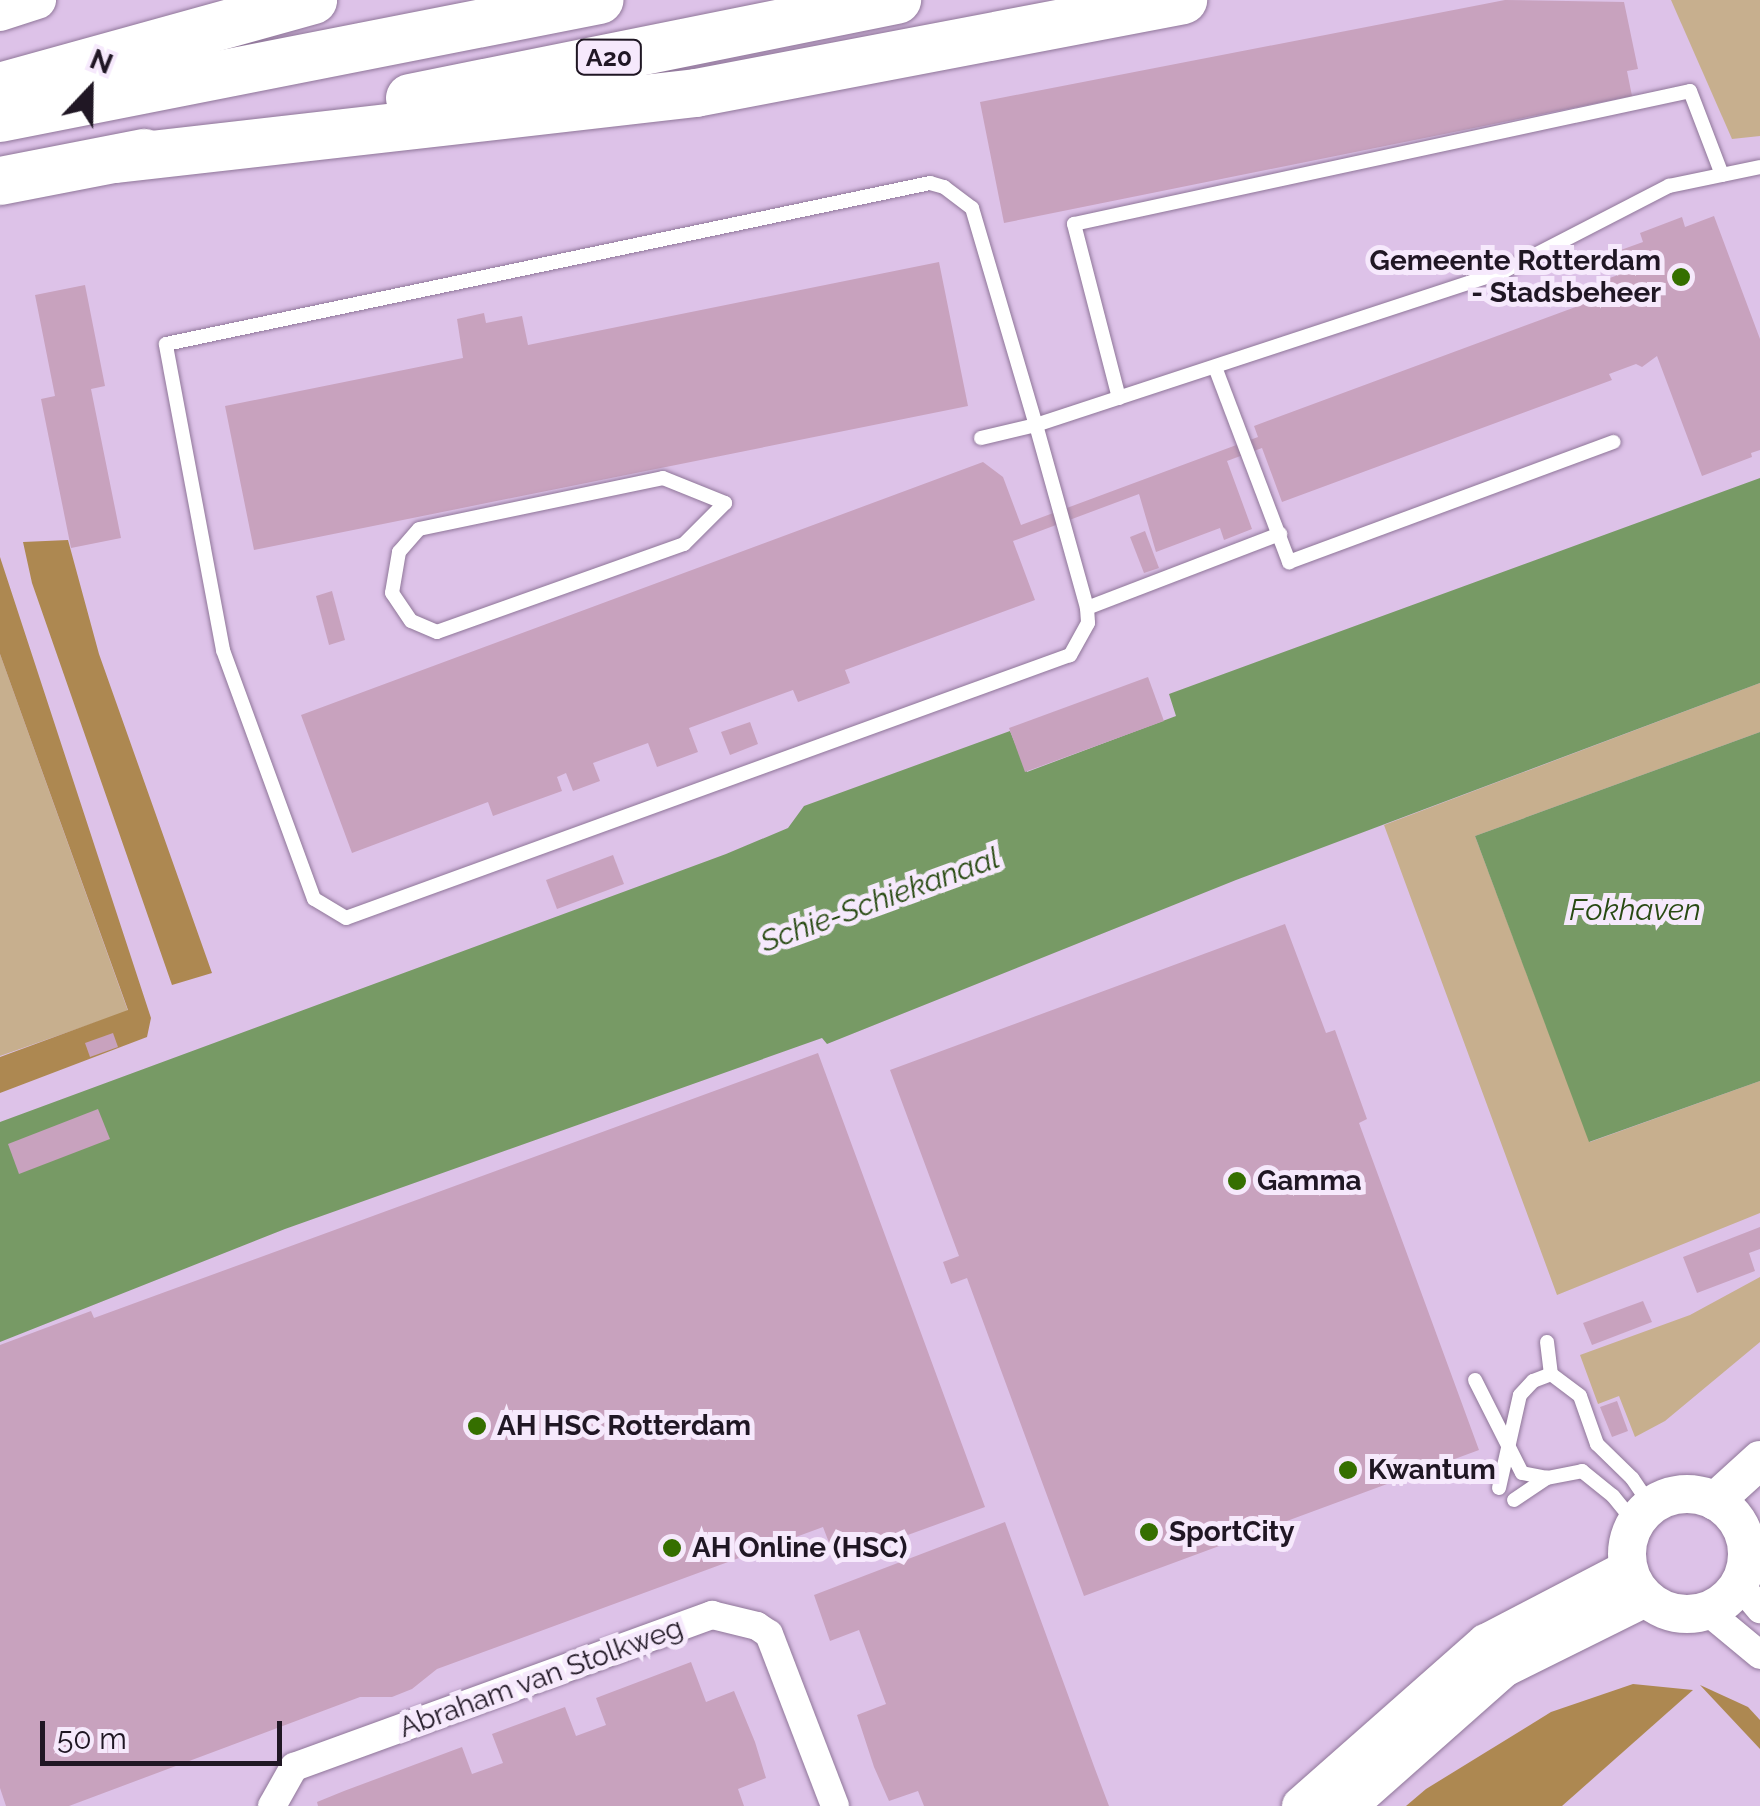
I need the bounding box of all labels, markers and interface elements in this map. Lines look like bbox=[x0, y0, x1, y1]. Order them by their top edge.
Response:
road number: A20 bbox=[574, 37, 644, 77]
north arrow bbox=[40, 40, 140, 140]
text: N bbox=[85, 42, 118, 81]
place label: Gemeente Rotterdam - Stadsbeheer bbox=[1370, 244, 1661, 310]
marker: Gemeente Rotterdam - Stadsbeheer bbox=[1670, 266, 1692, 288]
water label: Schie-Schiekanaal bbox=[756, 840, 1004, 960]
water label: Fokhaven bbox=[1569, 892, 1701, 928]
place label: Gamma bbox=[1257, 1164, 1362, 1198]
marker: Gamma bbox=[1226, 1170, 1248, 1192]
place label: AH HSC Rotterdam bbox=[497, 1409, 751, 1443]
marker: AH HSC Rotterdam bbox=[466, 1415, 488, 1437]
place label: Kwantum bbox=[1368, 1453, 1496, 1487]
marker: Kwantum bbox=[1337, 1459, 1359, 1481]
place label: SportCity bbox=[1169, 1515, 1295, 1549]
marker: SportCity bbox=[1138, 1521, 1160, 1543]
place label: AH Online (HSC) bbox=[692, 1531, 907, 1565]
marker: AH Online (HSC) bbox=[661, 1537, 683, 1559]
street label: Abraham van Stolkweg bbox=[394, 1611, 688, 1745]
scale bar bbox=[45, 1701, 288, 1763]
text: 50 m bbox=[57, 1721, 127, 1756]

